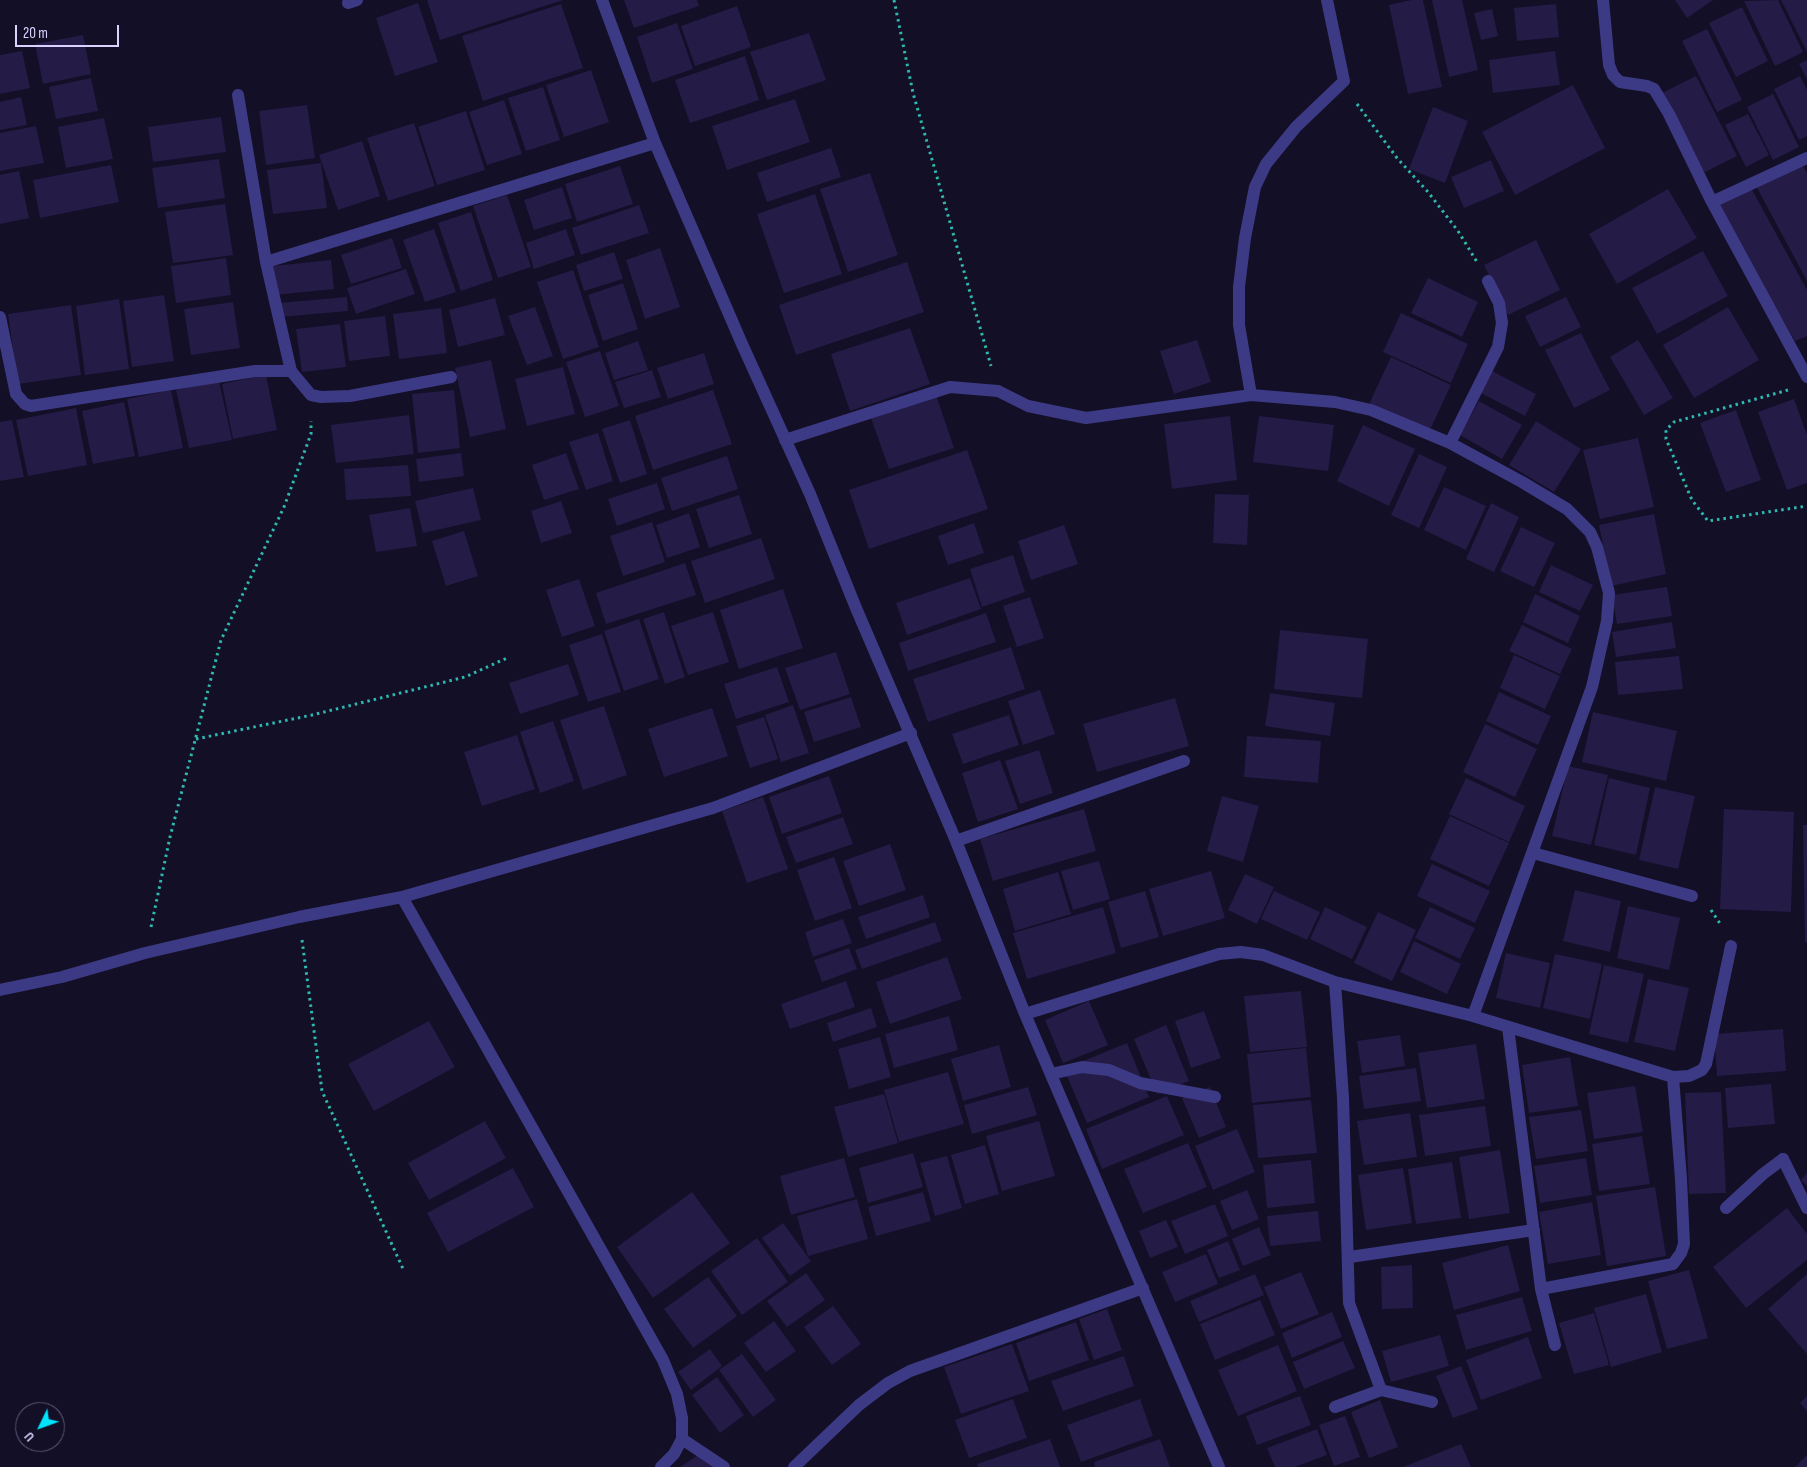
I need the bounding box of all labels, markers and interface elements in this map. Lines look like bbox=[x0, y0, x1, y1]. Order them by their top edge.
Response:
scale bar bbox=[18, 15, 121, 47]
text: 20 m bbox=[23, 24, 48, 43]
north arrow bbox=[15, 1402, 65, 1452]
text: U bbox=[20, 1428, 38, 1445]

